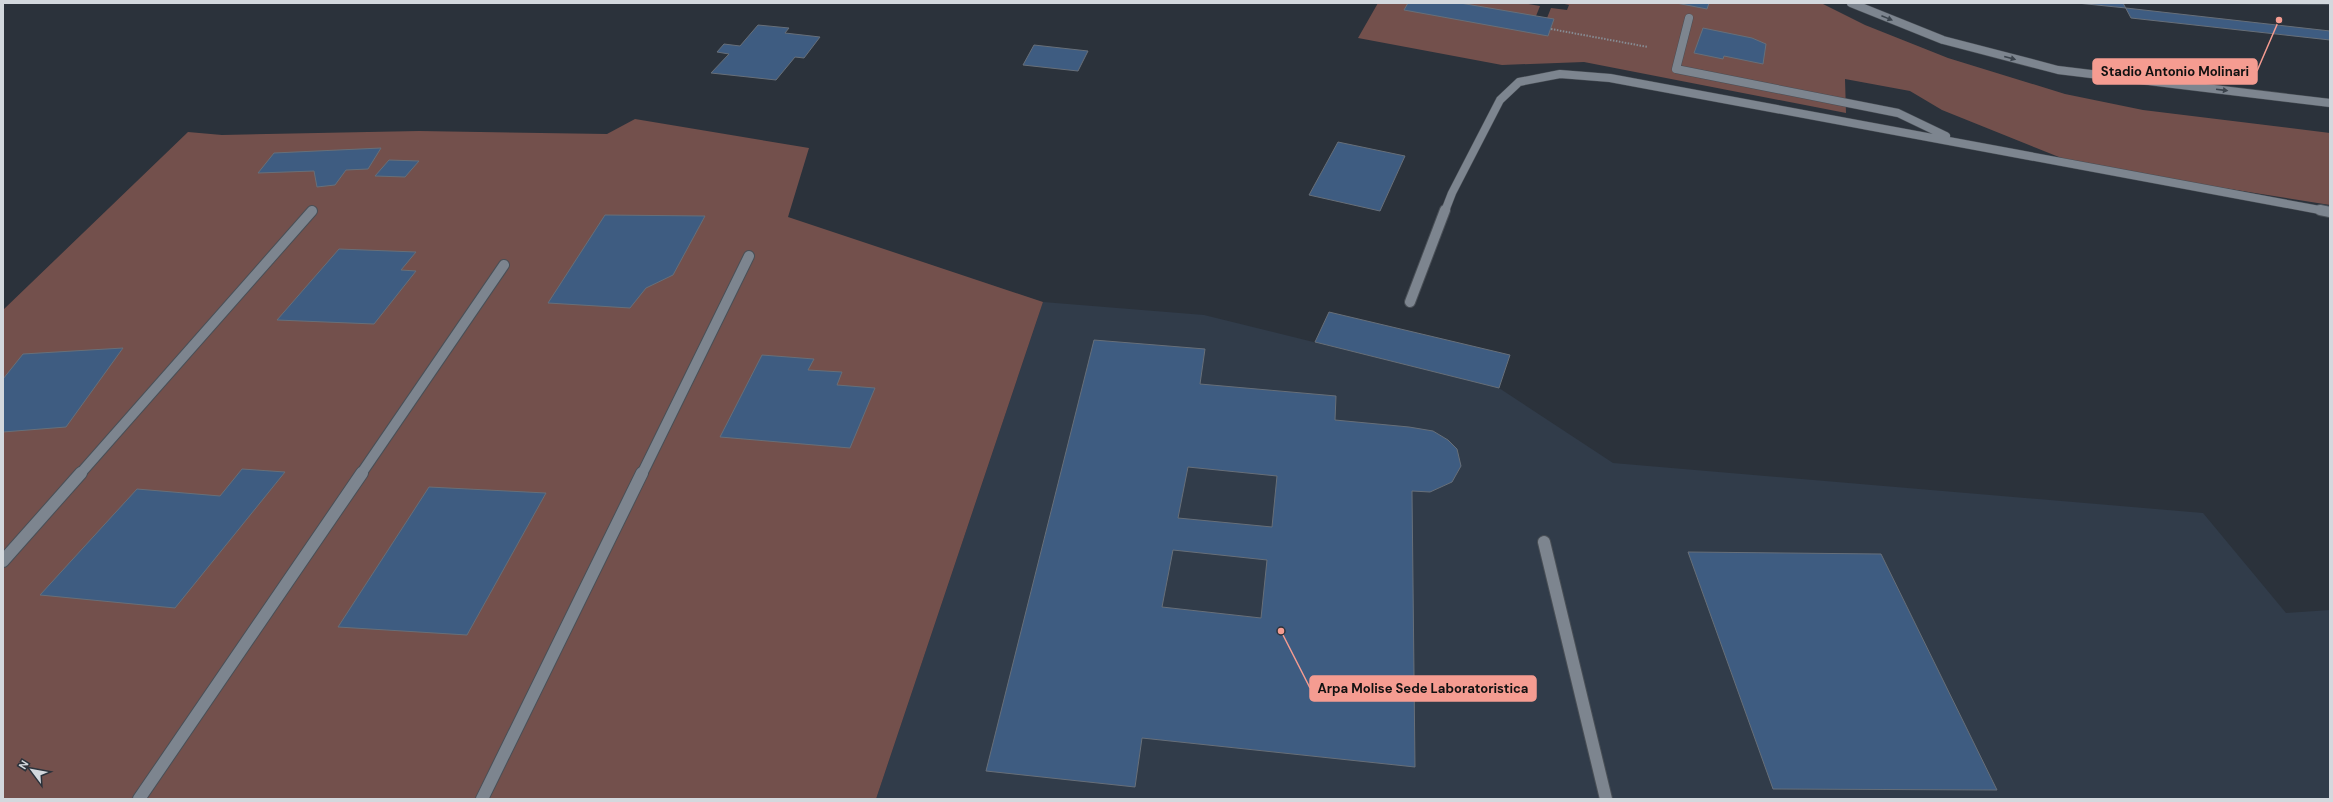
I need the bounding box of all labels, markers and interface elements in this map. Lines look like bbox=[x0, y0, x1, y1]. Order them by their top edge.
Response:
one-way arrow bbox=[1882, 15, 1894, 21]
one-way arrow bbox=[2005, 55, 2017, 61]
callout: Stadio Antonio Molinari bbox=[2093, 59, 2257, 84]
text: Stadio Antonio Molinari bbox=[2101, 63, 2249, 80]
one-way arrow bbox=[2216, 87, 2228, 93]
callout: Arpa Molise Sede Laboratoristica bbox=[1310, 676, 1536, 701]
text: Arpa Molise Sede Laboratoristica bbox=[1318, 680, 1528, 697]
north arrow bbox=[12, 750, 52, 790]
text: N bbox=[15, 758, 32, 772]

